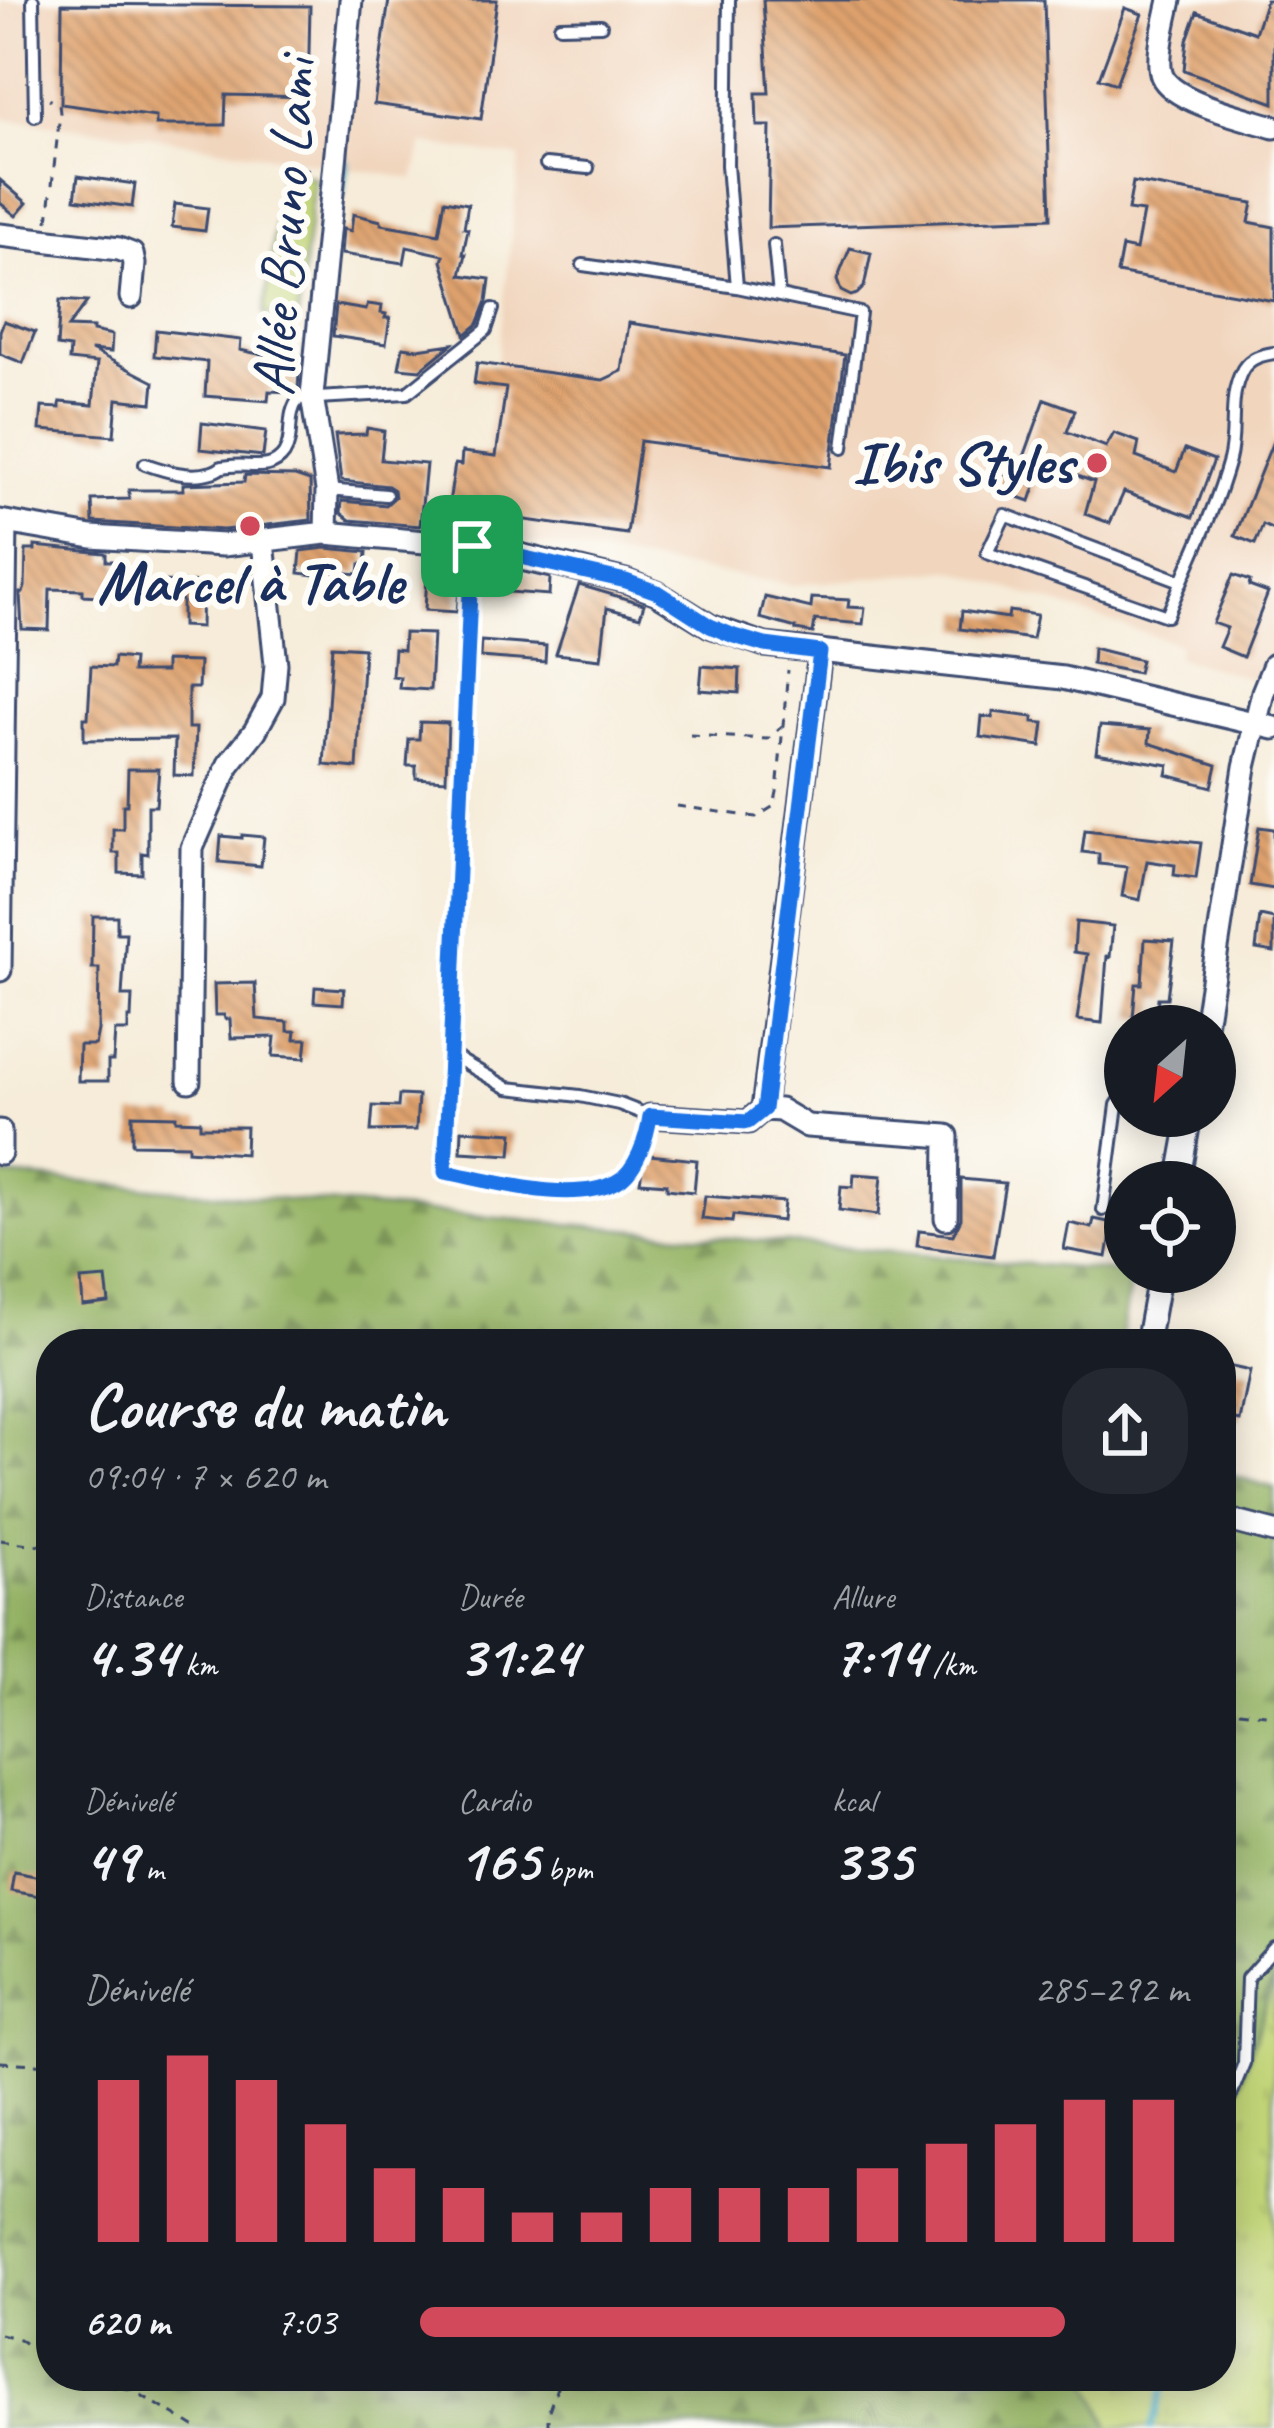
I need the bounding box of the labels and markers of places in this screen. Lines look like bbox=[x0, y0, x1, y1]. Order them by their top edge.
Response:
place label: Ibis Styles bbox=[852, 425, 1079, 501]
marker: Ibis Styles bbox=[1084, 450, 1110, 476]
pin bbox=[421, 495, 523, 597]
marker: Marcel à Table bbox=[237, 513, 263, 539]
place label: Marcel à Table bbox=[97, 544, 407, 620]

